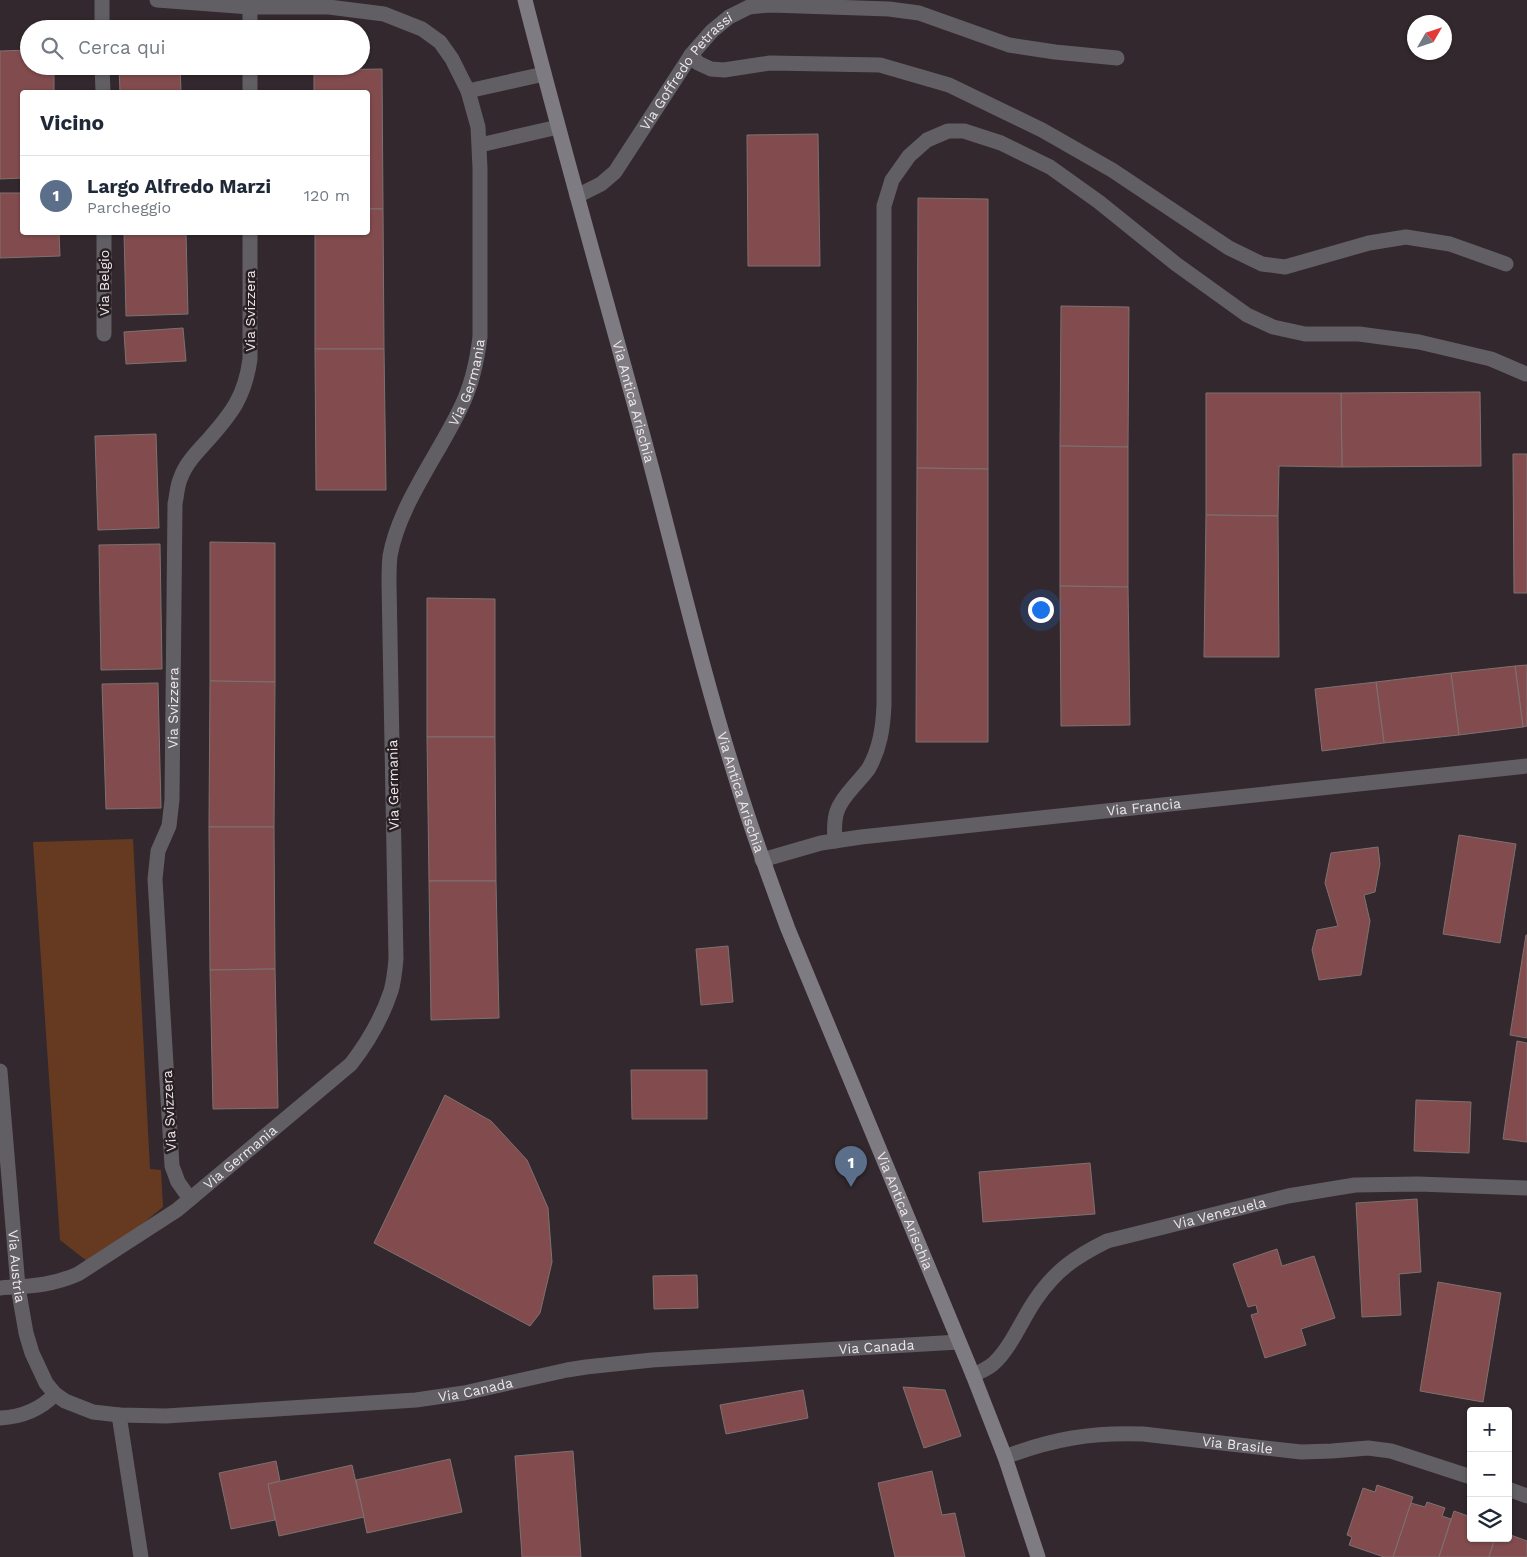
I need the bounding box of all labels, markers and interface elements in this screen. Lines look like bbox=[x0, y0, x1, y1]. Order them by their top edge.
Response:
street label: Via Goffredo Petrassi bbox=[636, 9, 735, 133]
north arrow bbox=[1407, 15, 1452, 60]
search box bbox=[20, 20, 370, 75]
icon: search bbox=[38, 34, 66, 62]
text: Cerca qui bbox=[78, 36, 166, 59]
text: Vicino bbox=[40, 110, 104, 135]
text: Largo Alfredo Marzi bbox=[87, 175, 271, 198]
text: 1 bbox=[53, 186, 59, 205]
text: 120 m bbox=[304, 186, 350, 205]
text: Parcheggio bbox=[87, 198, 171, 217]
street label: Via Belgio bbox=[96, 250, 112, 316]
street label: Via Svizzera bbox=[242, 270, 258, 352]
street label: Via Germania bbox=[445, 338, 488, 429]
street label: Via Antica Arischia bbox=[609, 339, 658, 464]
your location bbox=[1028, 597, 1054, 623]
street label: Via Svizzera bbox=[165, 667, 181, 749]
street label: Via Antica Arischia bbox=[714, 730, 768, 855]
street label: Via Germania bbox=[384, 739, 402, 830]
street label: Via Francia bbox=[1105, 795, 1182, 819]
street label: Via Svizzera bbox=[159, 1070, 179, 1152]
street label: Via Germania bbox=[200, 1122, 280, 1192]
pin: 1 bbox=[835, 1146, 867, 1187]
street label: Via Antica Arischia bbox=[873, 1150, 936, 1272]
street label: Via Venezuela bbox=[1172, 1194, 1267, 1232]
street label: Via Austria bbox=[5, 1229, 29, 1304]
street label: Via Canada bbox=[838, 1337, 915, 1357]
street label: Via Canada bbox=[437, 1374, 515, 1405]
map controls bbox=[1467, 1407, 1512, 1542]
button: + bbox=[1467, 1407, 1512, 1452]
street label: Via Brasile bbox=[1201, 1433, 1274, 1457]
button: − bbox=[1467, 1452, 1512, 1497]
button: layers bbox=[1467, 1497, 1512, 1542]

